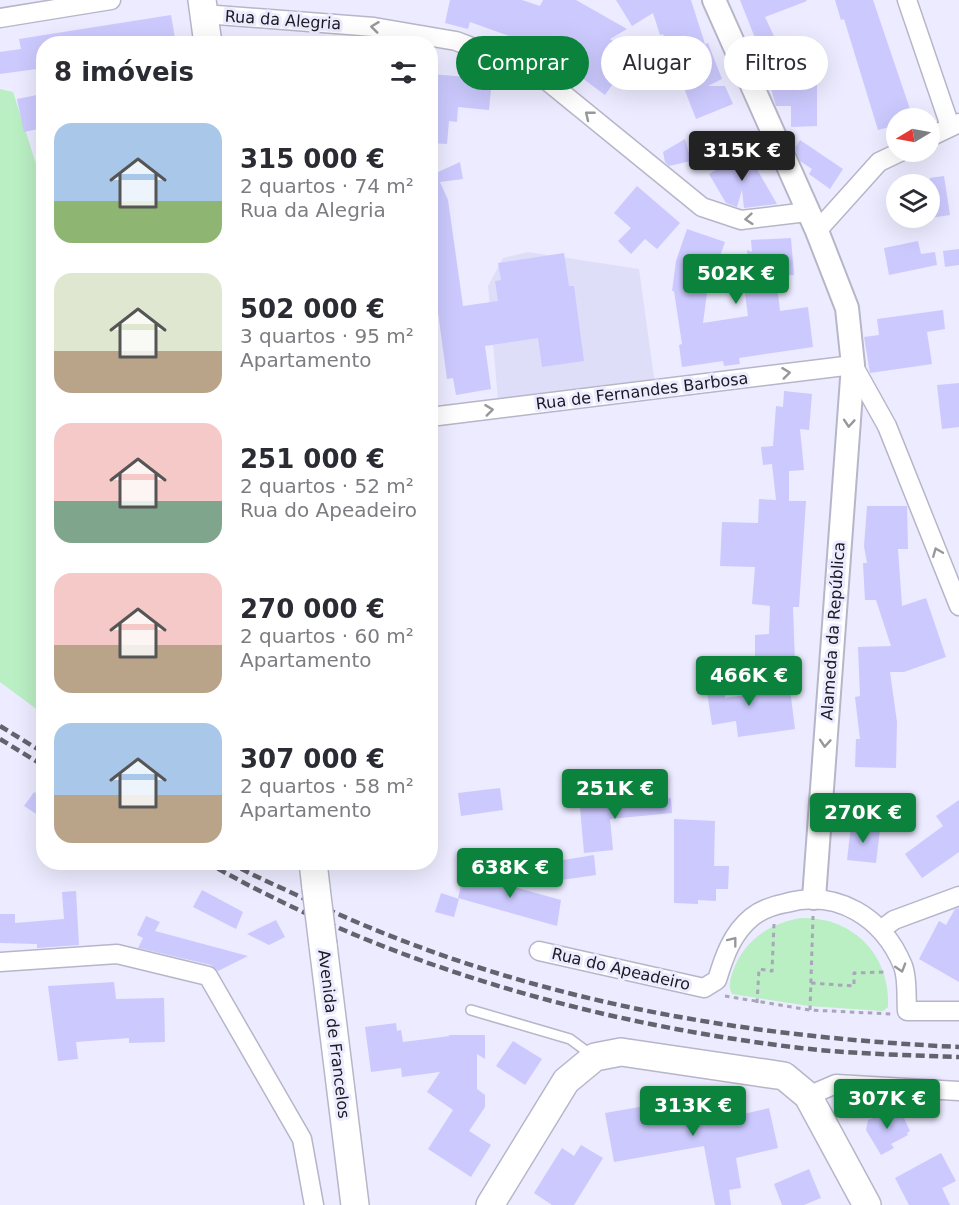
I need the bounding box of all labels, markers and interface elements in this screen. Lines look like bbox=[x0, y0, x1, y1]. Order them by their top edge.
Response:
street label: Rua da Alegria bbox=[224, 6, 342, 34]
one-way arrow bbox=[370, 22, 379, 34]
chip: Comprar bbox=[456, 36, 589, 90]
chip: Alugar bbox=[601, 36, 712, 90]
chip: Filtros bbox=[724, 36, 828, 90]
icon: filters bbox=[387, 56, 420, 89]
text: 8 imóveis bbox=[54, 57, 194, 87]
north arrow bbox=[886, 108, 940, 162]
map controls bbox=[886, 108, 940, 228]
one-way arrow bbox=[585, 111, 596, 122]
pin: 315K € bbox=[693, 131, 791, 182]
text: 315K € bbox=[703, 138, 781, 162]
text: 315 000 € bbox=[240, 144, 385, 174]
icon: home bbox=[102, 147, 174, 219]
text: 2 quartos · 74 m² bbox=[240, 174, 414, 198]
button: layers bbox=[886, 174, 940, 228]
text: Rua da Alegria bbox=[240, 198, 386, 222]
one-way arrow bbox=[745, 212, 754, 225]
pin: 502K € bbox=[687, 254, 785, 305]
text: 502K € bbox=[697, 261, 775, 285]
text: 502 000 € bbox=[240, 294, 385, 324]
icon: home bbox=[102, 297, 174, 369]
text: 3 quartos · 95 m² bbox=[240, 324, 414, 348]
text: Apartamento bbox=[240, 348, 372, 372]
one-way arrow bbox=[782, 367, 791, 380]
street label: Rua de Fernandes Barbosa bbox=[535, 369, 749, 413]
one-way arrow bbox=[484, 404, 493, 417]
one-way arrow bbox=[843, 419, 856, 428]
text: 251 000 € bbox=[240, 444, 385, 474]
icon: home bbox=[102, 447, 174, 519]
text: 2 quartos · 52 m² bbox=[240, 474, 414, 498]
text: Rua do Apeadeiro bbox=[240, 498, 417, 522]
street label: Alameda da República bbox=[817, 541, 849, 721]
one-way arrow bbox=[932, 547, 944, 558]
text: 270 000 € bbox=[240, 594, 385, 624]
icon: home bbox=[102, 597, 174, 669]
text: 2 quartos · 60 m² bbox=[240, 624, 414, 648]
text: Apartamento bbox=[240, 648, 372, 672]
pin: 466K € bbox=[700, 656, 798, 707]
text: 466K € bbox=[710, 663, 788, 687]
one-way arrow bbox=[819, 739, 832, 748]
text: 307 000 € bbox=[240, 744, 385, 774]
icon: home bbox=[102, 747, 174, 819]
pin: 251K € bbox=[566, 769, 664, 820]
text: 2 quartos · 58 m² bbox=[240, 774, 414, 798]
text: 251K € bbox=[576, 776, 654, 800]
pin: 270K € bbox=[814, 793, 912, 844]
text: Apartamento bbox=[240, 798, 372, 822]
text: 270K € bbox=[824, 800, 902, 824]
pin: 638K € bbox=[461, 848, 559, 899]
text: 638K € bbox=[471, 855, 549, 879]
one-way arrow bbox=[726, 936, 737, 947]
street label: Rua do Apeadeiro bbox=[550, 944, 692, 994]
street label: Avenida de Francelos bbox=[314, 949, 354, 1119]
one-way arrow bbox=[894, 962, 906, 973]
pin: 307K € bbox=[838, 1079, 936, 1130]
pin: 313K € bbox=[644, 1086, 742, 1137]
text: 307K € bbox=[848, 1086, 926, 1110]
text: 313K € bbox=[654, 1093, 732, 1117]

